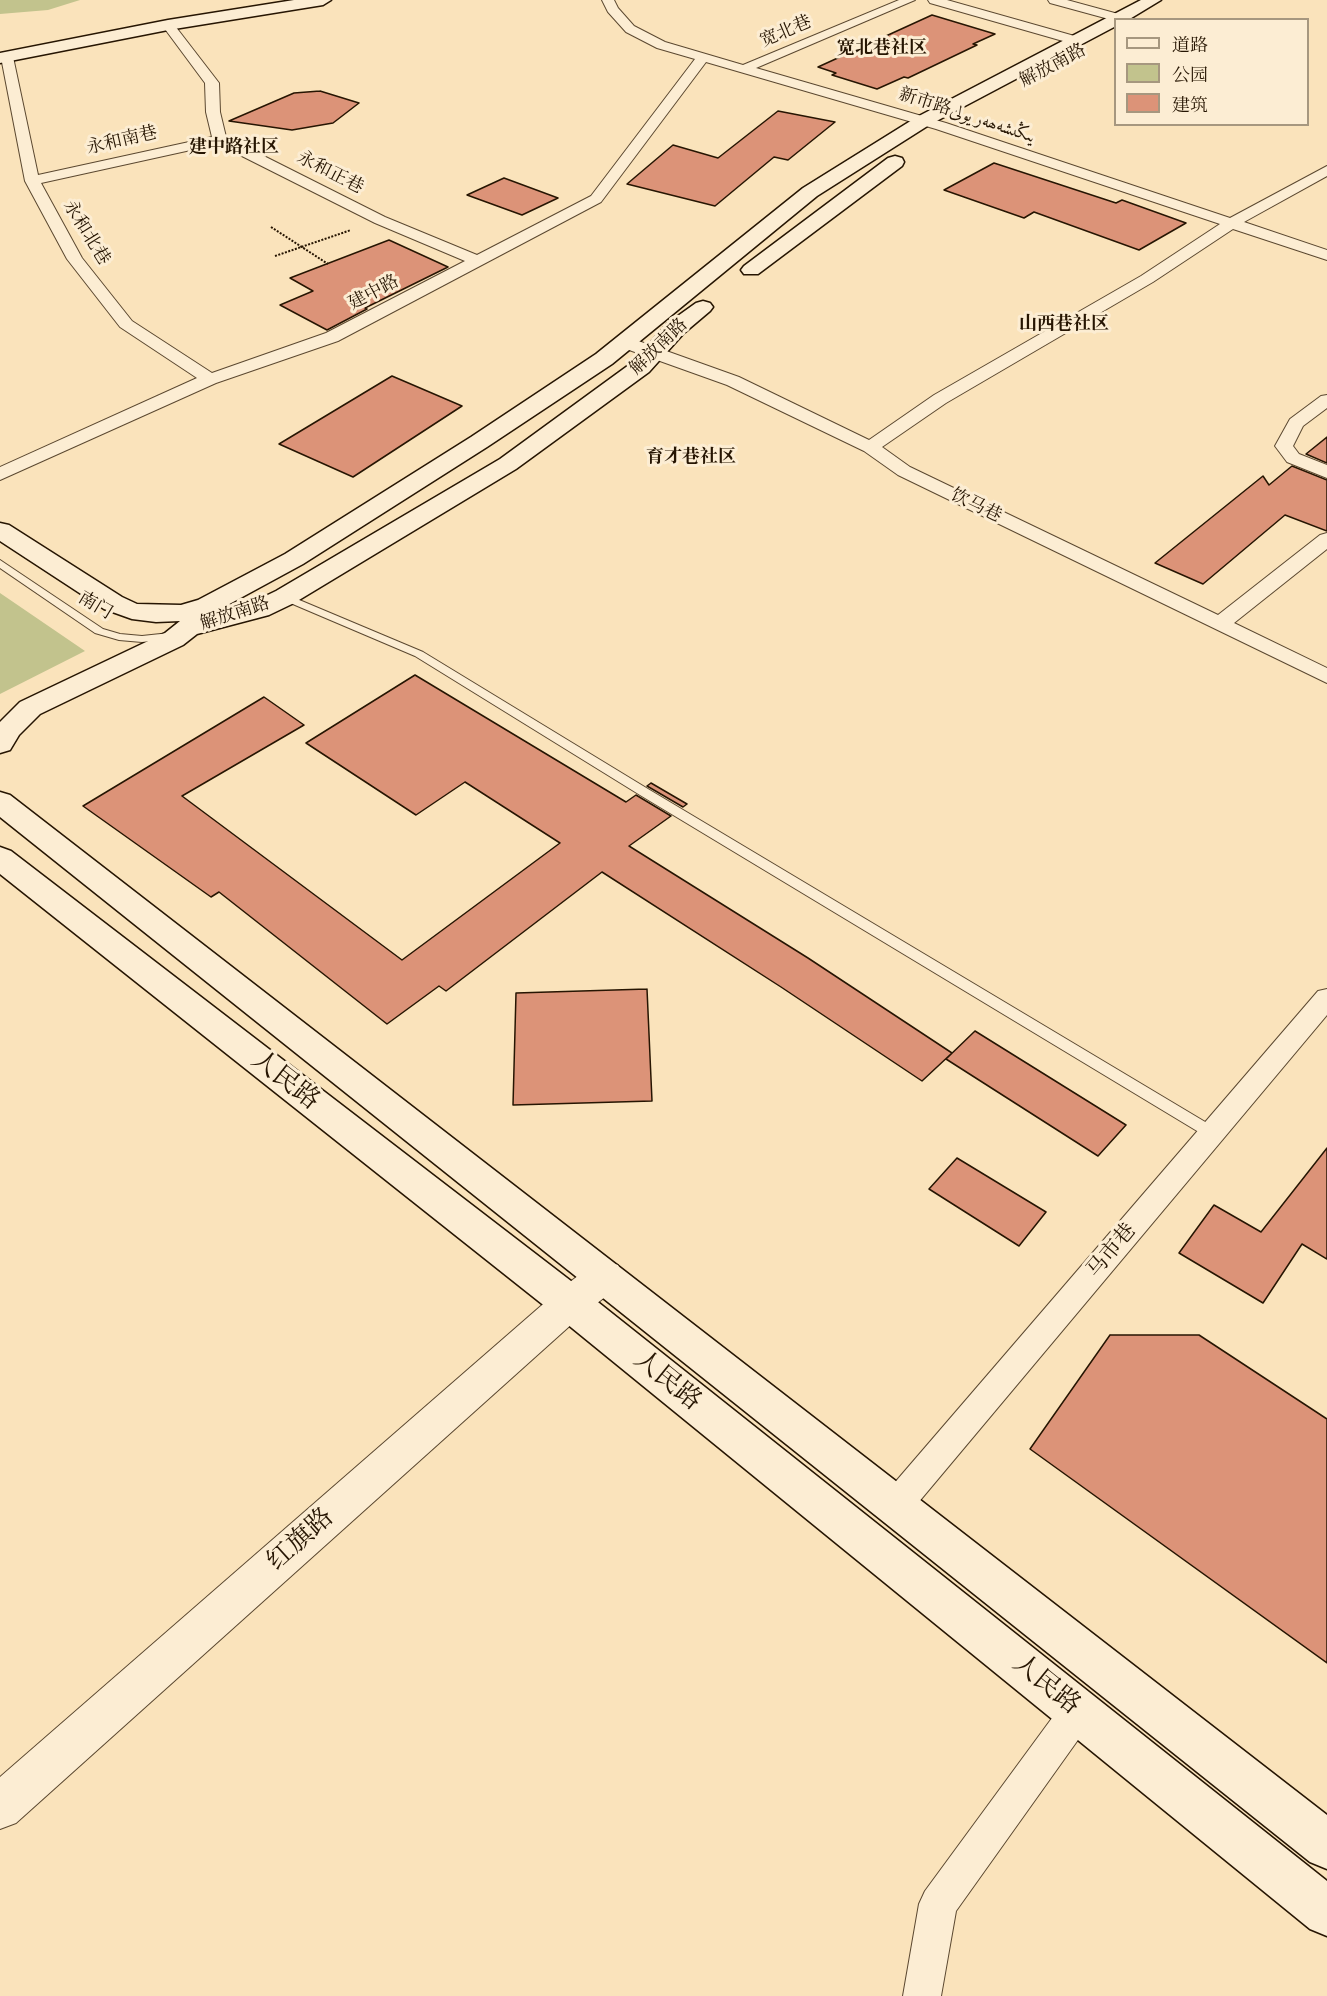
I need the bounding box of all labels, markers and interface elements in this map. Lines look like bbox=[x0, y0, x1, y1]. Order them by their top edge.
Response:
street label: 宽北巷 bbox=[757, 12, 815, 52]
legend bbox=[1114, 18, 1309, 126]
text: 道路 bbox=[1172, 34, 1208, 56]
district label: 宽北巷社区 bbox=[837, 38, 927, 60]
street label: 解放南路 bbox=[1016, 40, 1090, 92]
text: 公园 bbox=[1172, 64, 1208, 86]
street label: 新市路يىڭىشەھەر يولى bbox=[896, 84, 1038, 148]
text: 建筑 bbox=[1172, 94, 1208, 116]
street label: 永和南巷 bbox=[84, 122, 160, 160]
district label: 建中路社区 bbox=[189, 137, 279, 159]
street label: 永和正巷 bbox=[293, 147, 367, 199]
street label: 永和北巷 bbox=[58, 197, 114, 269]
street label: 建中路 bbox=[345, 271, 403, 315]
street label: 解放南路 bbox=[626, 314, 692, 380]
district label: 山西巷社区 bbox=[1019, 314, 1109, 336]
district label: 育才巷社区 bbox=[646, 447, 736, 469]
street label: 饮马巷 bbox=[947, 484, 1005, 528]
street label: 南门 bbox=[74, 587, 116, 625]
street label: 解放南路 bbox=[197, 593, 273, 635]
street label: 人民路 bbox=[245, 1045, 325, 1117]
street label: 马市巷 bbox=[1082, 1219, 1142, 1283]
street label: 人民路 bbox=[627, 1344, 707, 1418]
street label: 红旗路 bbox=[262, 1502, 340, 1578]
street label: 人民路 bbox=[1006, 1648, 1086, 1722]

